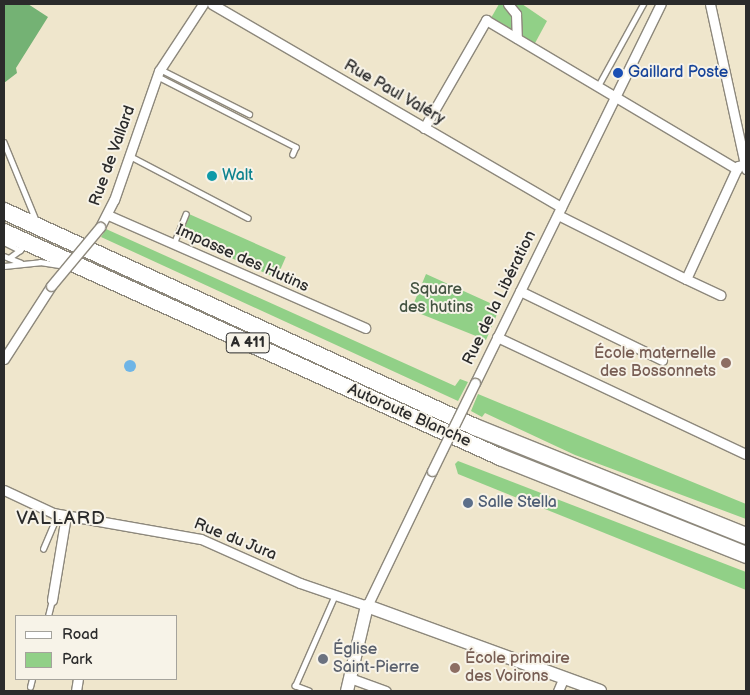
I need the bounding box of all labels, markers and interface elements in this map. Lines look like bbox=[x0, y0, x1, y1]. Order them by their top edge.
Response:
street label: Rue Paul Valéry bbox=[340, 56, 448, 130]
place label: Gaillard Poste bbox=[628, 63, 728, 83]
marker: Gaillard Poste bbox=[612, 67, 624, 79]
street label: Rue de Vallard bbox=[86, 103, 140, 209]
place label: Walt bbox=[222, 166, 253, 186]
marker: Walt bbox=[206, 170, 218, 182]
street label: Impasse des Hutins bbox=[173, 221, 311, 297]
street label: Rue de la Libération bbox=[459, 228, 541, 368]
park label: Square des hutins bbox=[399, 280, 473, 318]
road number: A 411 bbox=[226, 330, 270, 356]
place label: École maternelle des Bossonnets bbox=[594, 344, 716, 382]
marker: École maternelle des Bossonnets bbox=[720, 357, 732, 369]
street label: Autoroute Blanche bbox=[344, 380, 474, 452]
place label: Salle Stella bbox=[478, 493, 557, 513]
marker: Salle Stella bbox=[462, 497, 474, 509]
district label: VALLARD bbox=[15, 508, 107, 530]
street label: Rue du Jura bbox=[190, 515, 280, 565]
legend bbox=[15, 615, 178, 680]
text: Road bbox=[62, 625, 98, 644]
place label: Église Saint-Pierre bbox=[333, 640, 419, 678]
place label: École primaire des Voirons bbox=[465, 649, 570, 687]
text: Park bbox=[62, 650, 92, 669]
marker: Église Saint-Pierre bbox=[317, 653, 329, 665]
marker: École primaire des Voirons bbox=[449, 662, 461, 674]

